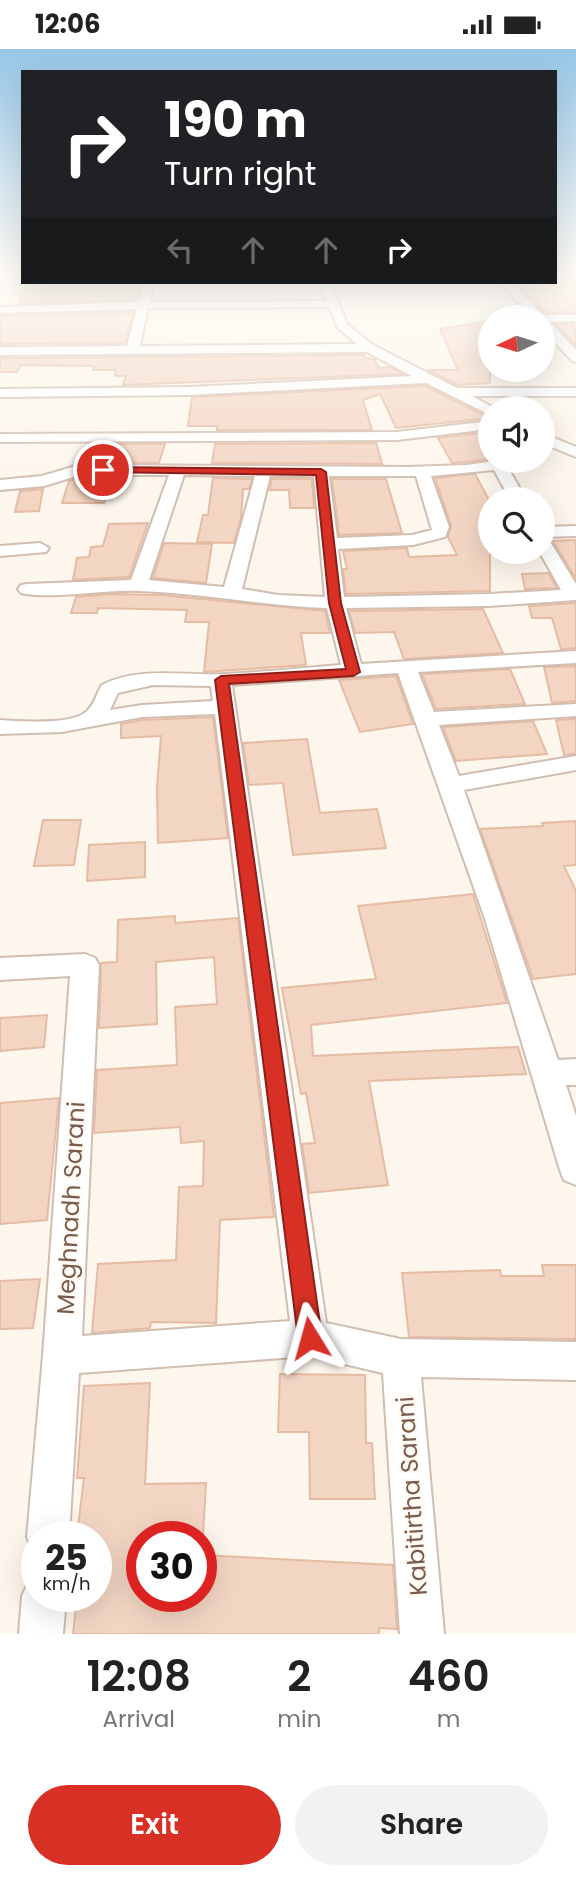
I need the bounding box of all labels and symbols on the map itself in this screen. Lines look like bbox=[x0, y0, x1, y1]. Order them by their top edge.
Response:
north arrow bbox=[478, 305, 555, 381]
pin bbox=[73, 440, 133, 500]
street label: Meghnadh Sarani bbox=[48, 1101, 93, 1315]
position arrow bbox=[273, 1301, 347, 1375]
street label: Kabitirtha Sarani bbox=[388, 1395, 435, 1597]
speed limit sign: 30 bbox=[126, 1521, 217, 1612]

